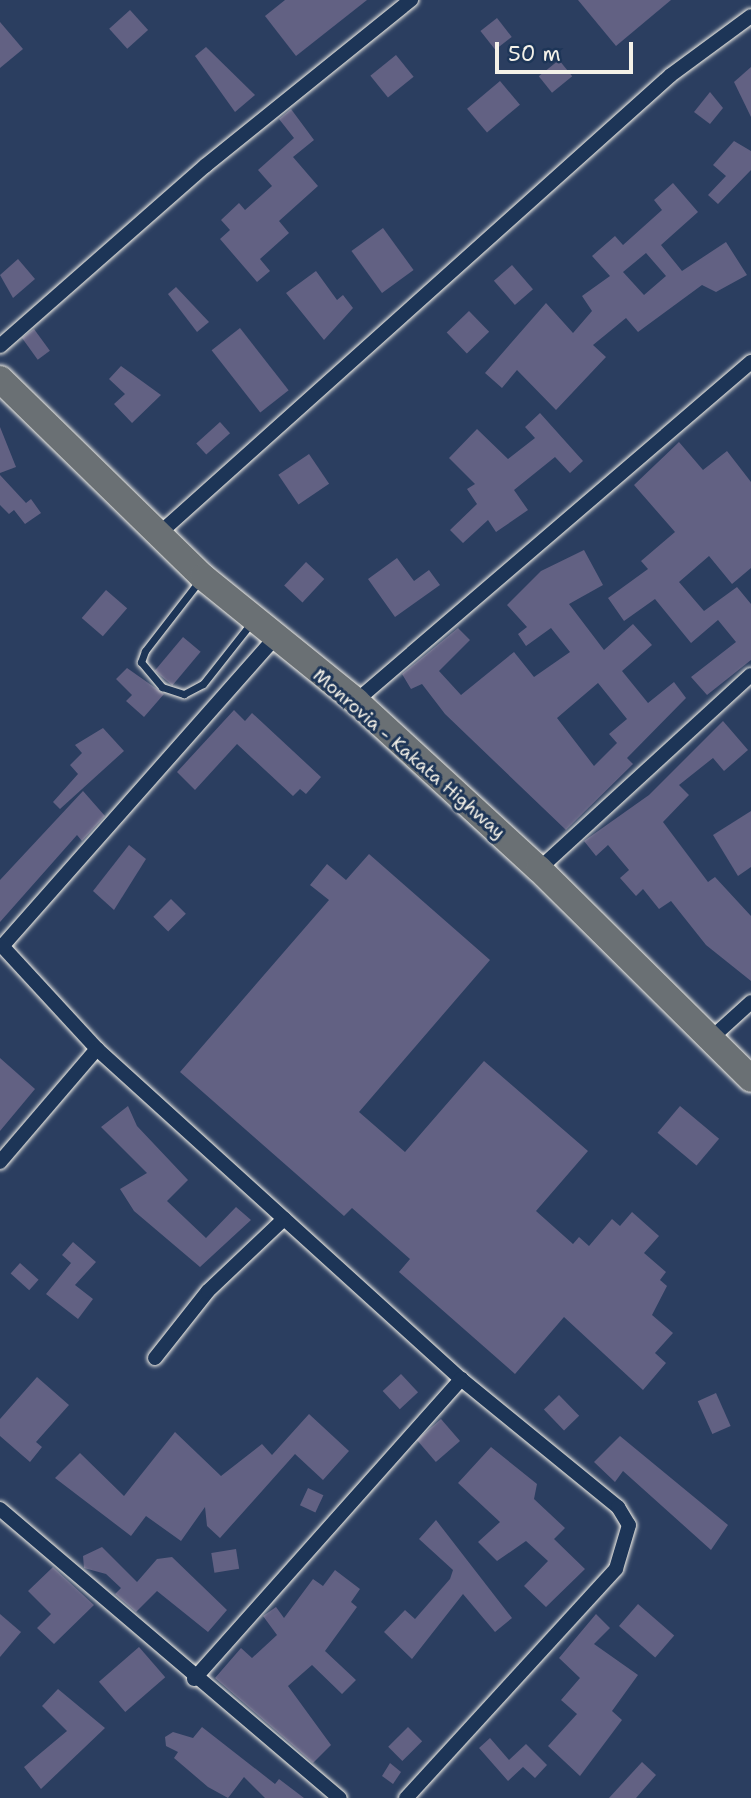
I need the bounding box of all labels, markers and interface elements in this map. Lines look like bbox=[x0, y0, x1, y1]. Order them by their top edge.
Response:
scale bar bbox=[499, 28, 637, 72]
text: 50 m bbox=[508, 40, 561, 68]
street label: Monrovia - Kakata Highway bbox=[308, 665, 510, 843]

